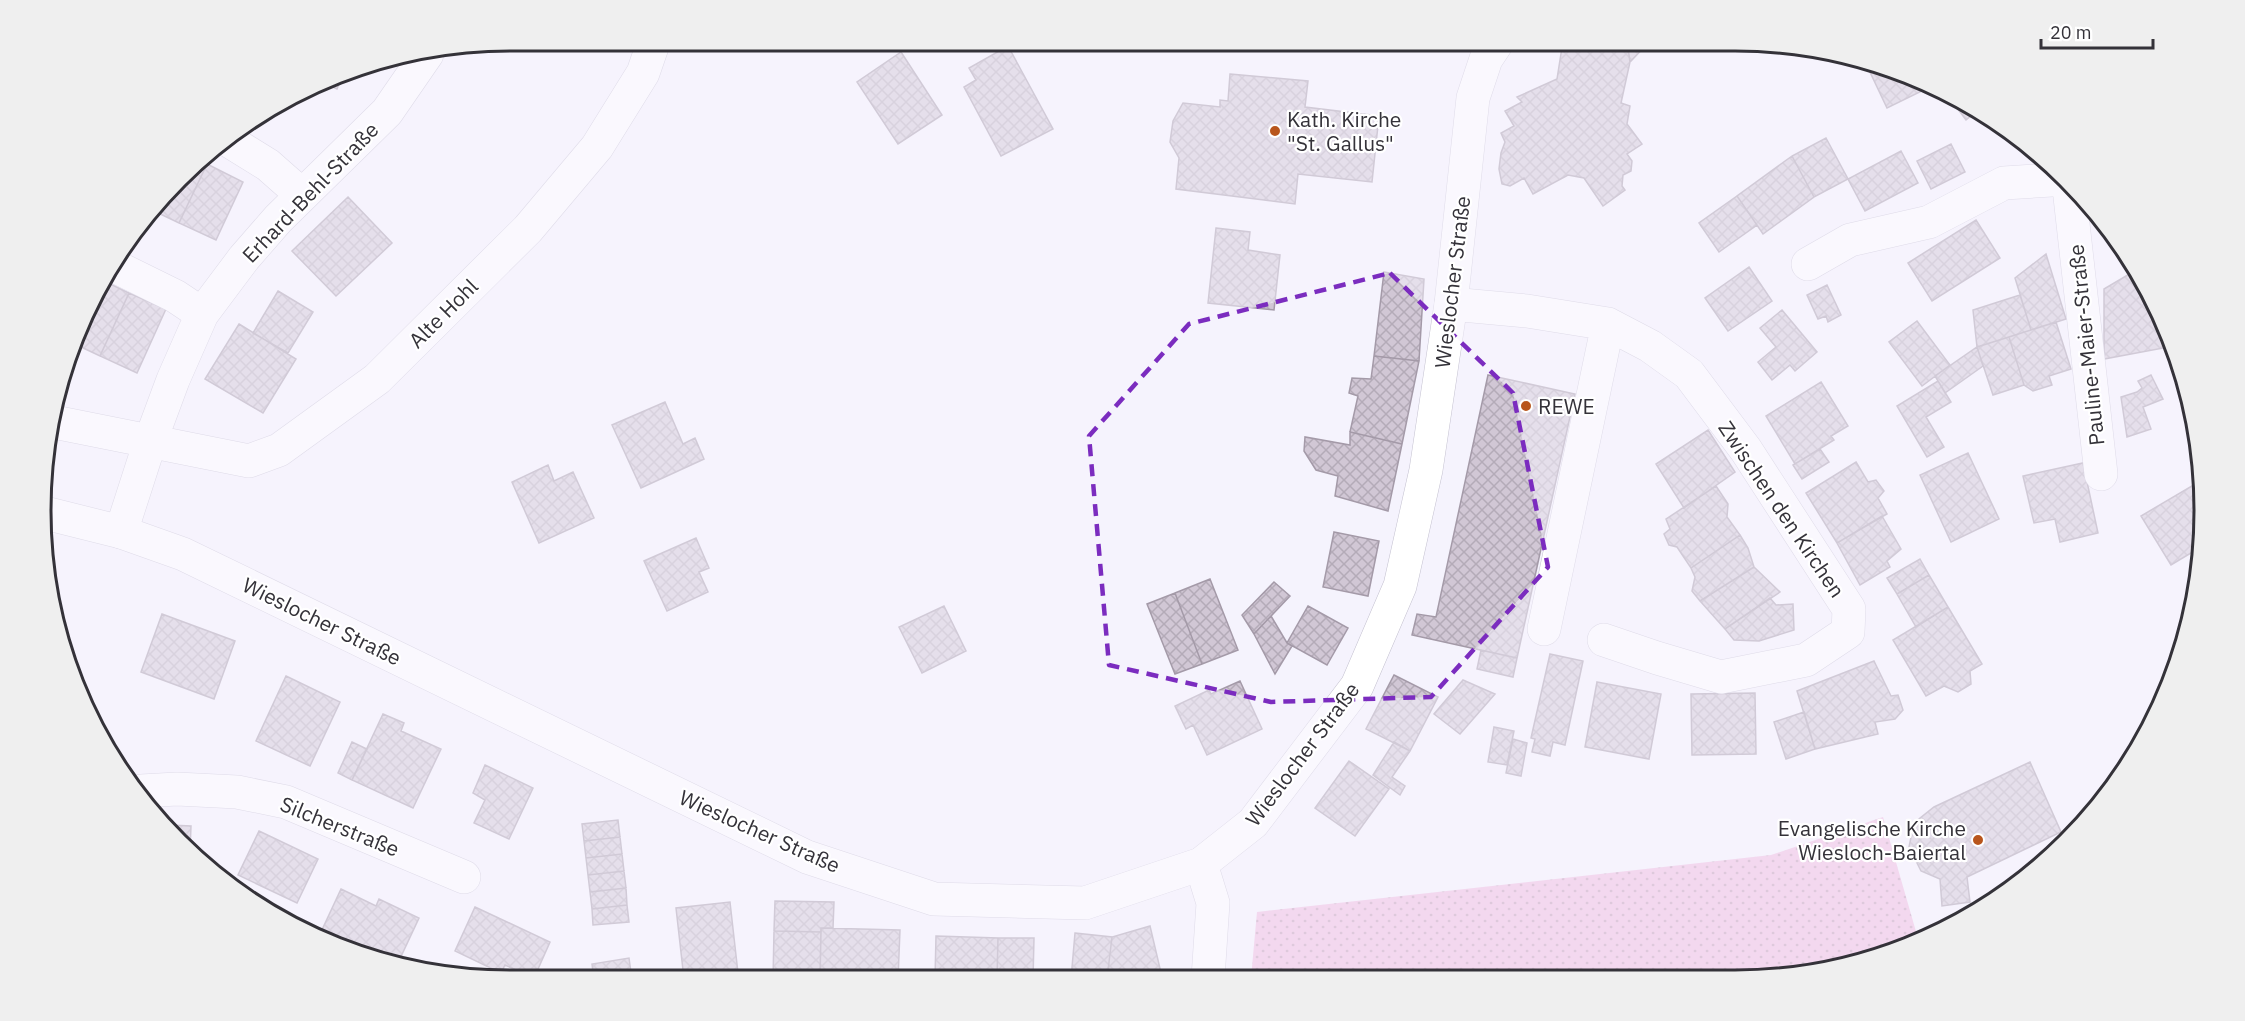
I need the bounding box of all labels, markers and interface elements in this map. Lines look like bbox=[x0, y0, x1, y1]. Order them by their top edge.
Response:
scale bar bbox=[2041, 12, 2154, 50]
text: 20 m bbox=[2050, 21, 2092, 44]
place label: Kath. Kirche "St. Gallus" bbox=[1287, 105, 1401, 157]
street label: Erhard-Behl-Straße bbox=[236, 116, 384, 268]
marker: Kath. Kirche "St. Gallus" bbox=[1268, 124, 1282, 138]
street label: Wieslocher Straße bbox=[1428, 194, 1476, 370]
street label: Pauline-Maier-Straße bbox=[2062, 243, 2110, 447]
street label: Alte Hohl bbox=[402, 272, 484, 354]
place label: REWE bbox=[1538, 392, 1595, 420]
marker: REWE bbox=[1519, 399, 1533, 413]
street label: Zwischen den Kirchen bbox=[1712, 415, 1852, 603]
street label: Wieslocher Straße bbox=[238, 570, 406, 672]
street label: Wieslocher Straße bbox=[1239, 676, 1365, 832]
street label: Wieslocher Straße bbox=[675, 783, 845, 879]
street label: Silcherstraße bbox=[276, 789, 404, 863]
place label: Evangelische Kirche Wiesloch-Baiertal bbox=[1778, 814, 1966, 866]
marker: Evangelische Kirche Wiesloch-Baiertal bbox=[1971, 833, 1985, 847]

